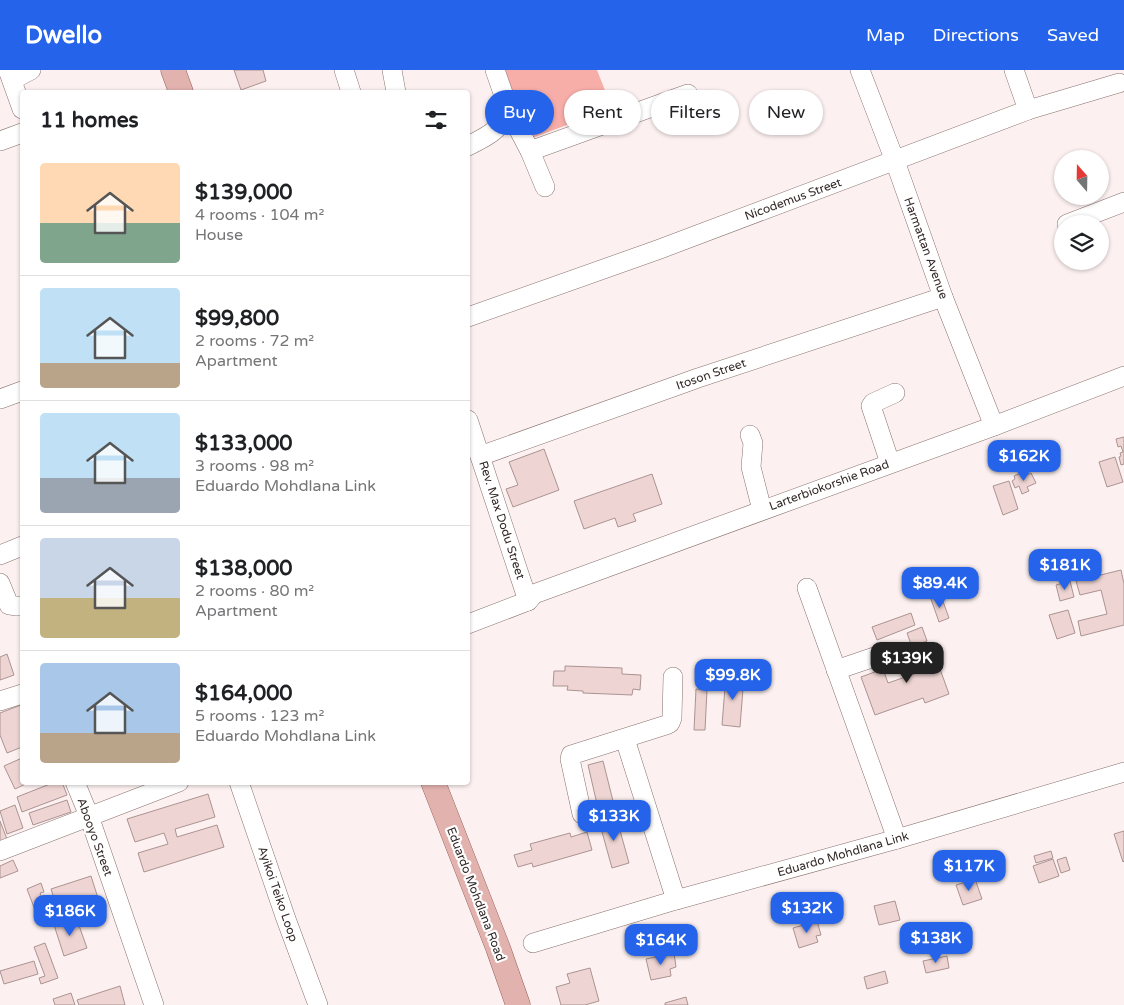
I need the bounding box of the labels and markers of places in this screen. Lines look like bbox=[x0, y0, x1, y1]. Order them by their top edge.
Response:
pin: $162K bbox=[989, 440, 1059, 482]
pin: $181K bbox=[1030, 548, 1100, 591]
pin: $89.4K bbox=[899, 566, 981, 609]
pin: $139K bbox=[872, 642, 942, 684]
pin: $99.8K bbox=[692, 658, 774, 701]
pin: $133K bbox=[579, 800, 649, 842]
pin: $117K bbox=[934, 850, 1004, 892]
pin: $132K bbox=[772, 892, 842, 934]
pin: $186K bbox=[35, 894, 105, 937]
pin: $138K bbox=[901, 922, 971, 964]
pin: $164K bbox=[626, 924, 696, 966]

